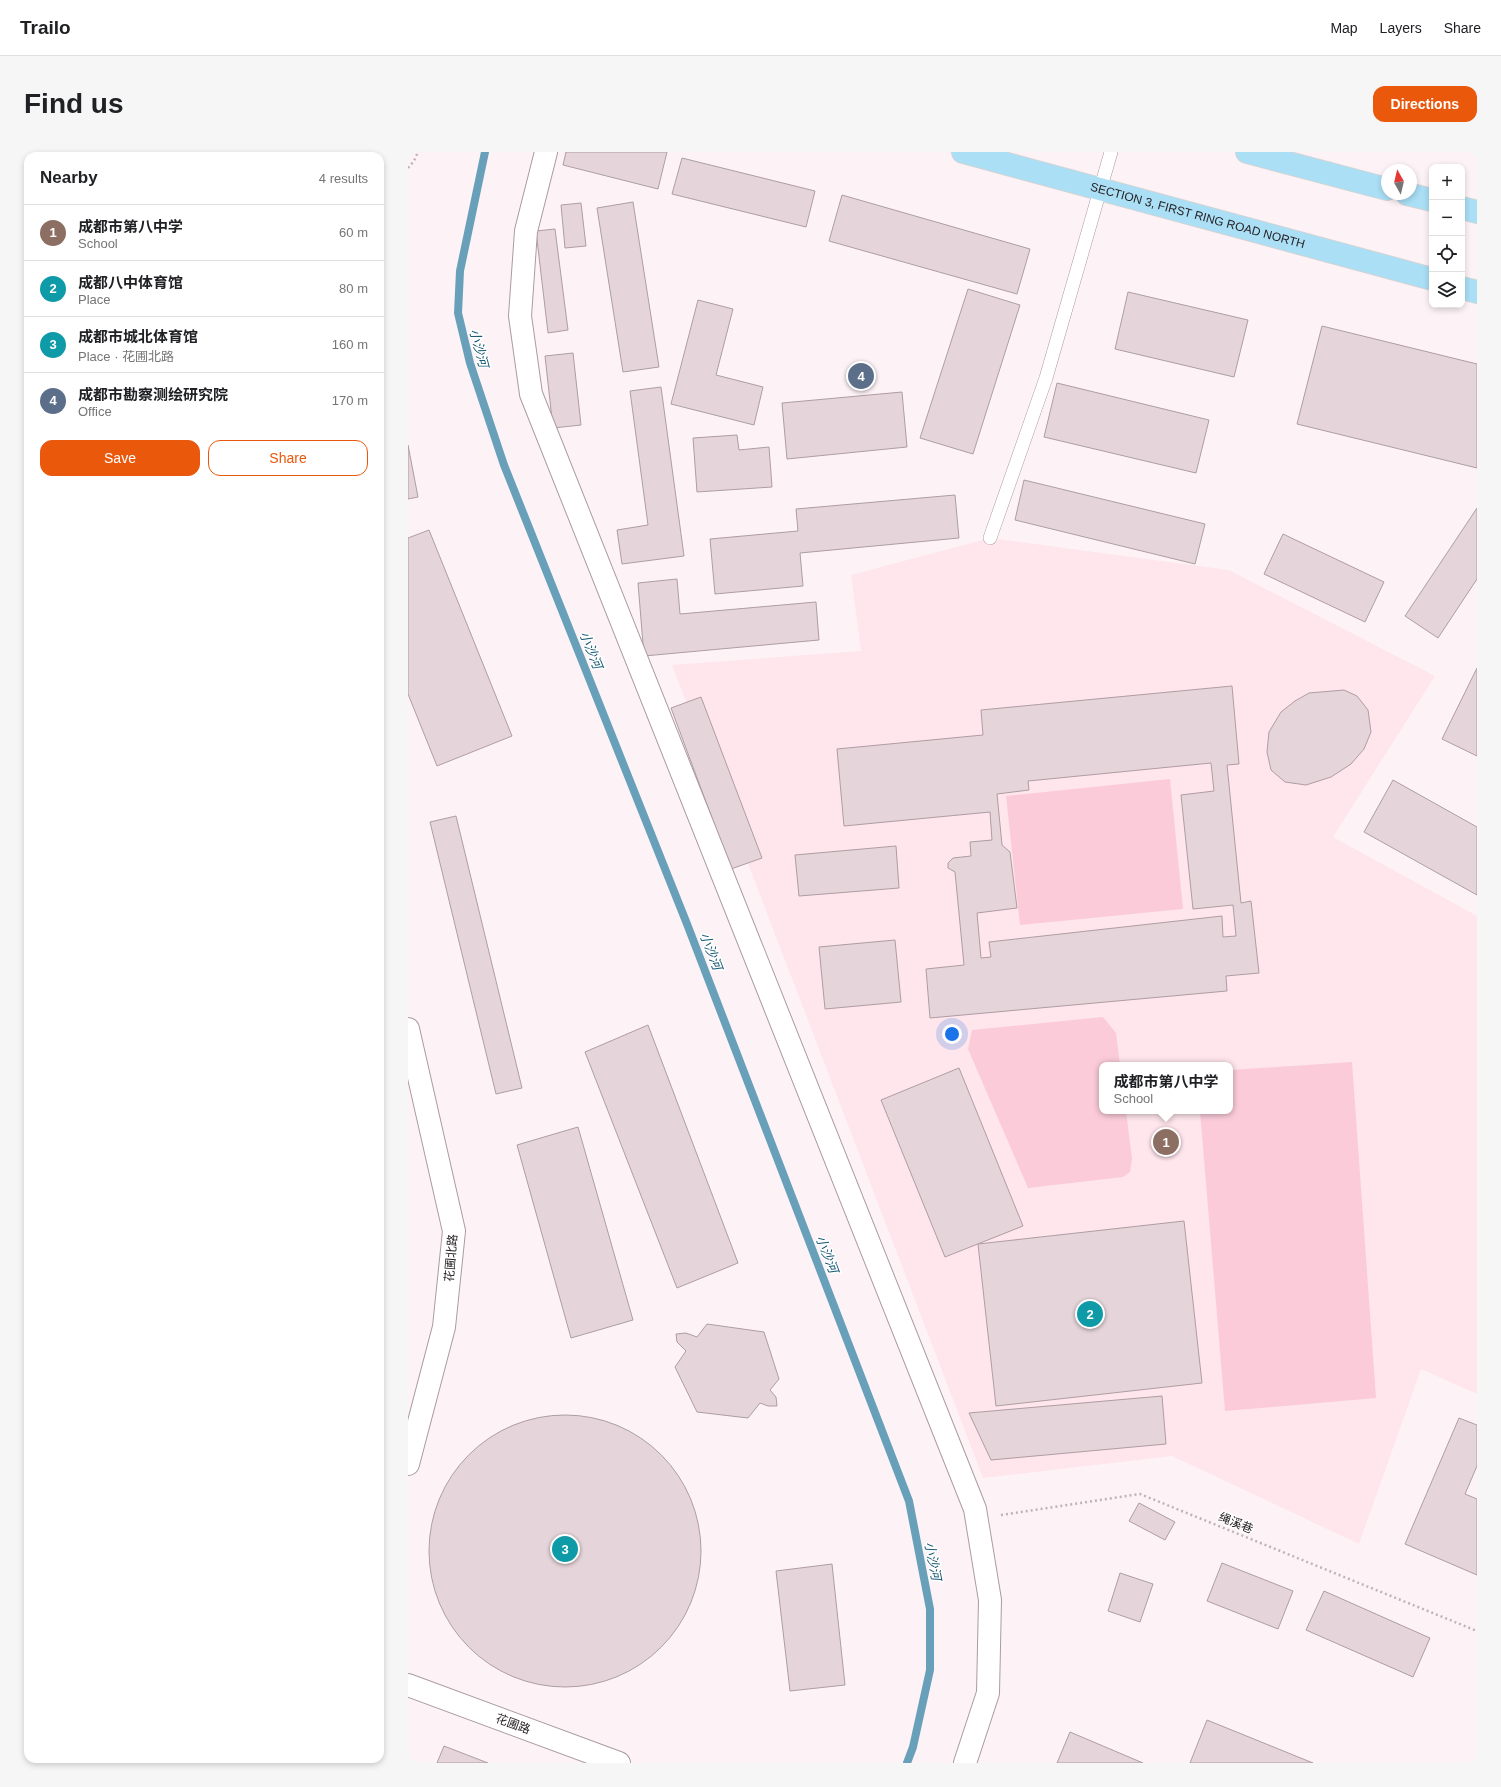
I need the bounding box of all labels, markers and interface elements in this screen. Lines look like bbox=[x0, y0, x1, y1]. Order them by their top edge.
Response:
text: Trailo bbox=[20, 17, 71, 38]
text: Map bbox=[1330, 20, 1358, 36]
text: Layers bbox=[1380, 20, 1422, 36]
text: Share bbox=[1444, 20, 1481, 36]
button: Directions bbox=[1373, 86, 1477, 122]
text: Find us bbox=[24, 88, 124, 119]
north arrow bbox=[1381, 164, 1417, 200]
map controls bbox=[1429, 164, 1465, 308]
button: + bbox=[1429, 164, 1465, 200]
text: Nearby bbox=[40, 168, 98, 187]
text: 4 results bbox=[319, 171, 368, 186]
street label: SECTION 3, FIRST RING ROAD NORTH bbox=[1089, 180, 1306, 251]
button: − bbox=[1429, 200, 1465, 236]
text: 成都市第八中学 bbox=[78, 218, 183, 235]
text: 1 bbox=[49, 225, 57, 240]
text: 60 m bbox=[339, 225, 368, 240]
text: School bbox=[78, 236, 118, 251]
button: locate bbox=[1429, 236, 1465, 272]
button: layers bbox=[1429, 272, 1465, 308]
text: 成都八中体育馆 bbox=[78, 274, 183, 291]
text: 2 bbox=[49, 281, 57, 296]
text: 80 m bbox=[339, 281, 368, 296]
text: Place bbox=[78, 292, 111, 307]
water label: 小沙河 bbox=[467, 327, 492, 372]
text: 成都市城北体育馆 bbox=[78, 328, 198, 345]
text: 3 bbox=[49, 337, 57, 352]
text: 160 m bbox=[332, 337, 368, 352]
text: Place · 花圃北路 bbox=[78, 349, 174, 364]
pin: 4 bbox=[848, 361, 874, 391]
text: 成都市勘察测绘研究院 bbox=[78, 386, 228, 403]
text: 4 bbox=[49, 393, 57, 408]
text: 170 m bbox=[332, 393, 368, 408]
text: Office bbox=[78, 404, 112, 419]
button: Save bbox=[40, 440, 200, 476]
button: Share bbox=[208, 440, 368, 476]
water label: 小沙河 bbox=[577, 629, 606, 674]
water label: 小沙河 bbox=[697, 930, 726, 975]
your location bbox=[942, 1024, 962, 1044]
popup bbox=[1099, 1062, 1233, 1114]
text: 成都市第八中学 bbox=[1113, 1073, 1219, 1090]
text: School bbox=[1113, 1091, 1153, 1106]
pin: 1 bbox=[1153, 1127, 1179, 1157]
street label: 花圃北路 bbox=[442, 1233, 460, 1283]
water label: 小沙河 bbox=[813, 1233, 842, 1278]
pin: 2 bbox=[1077, 1299, 1103, 1329]
street label: 绳溪巷 bbox=[1217, 1510, 1255, 1536]
pin: 3 bbox=[552, 1534, 578, 1564]
water label: 小沙河 bbox=[922, 1540, 945, 1585]
street label: 花圃路 bbox=[494, 1711, 532, 1737]

